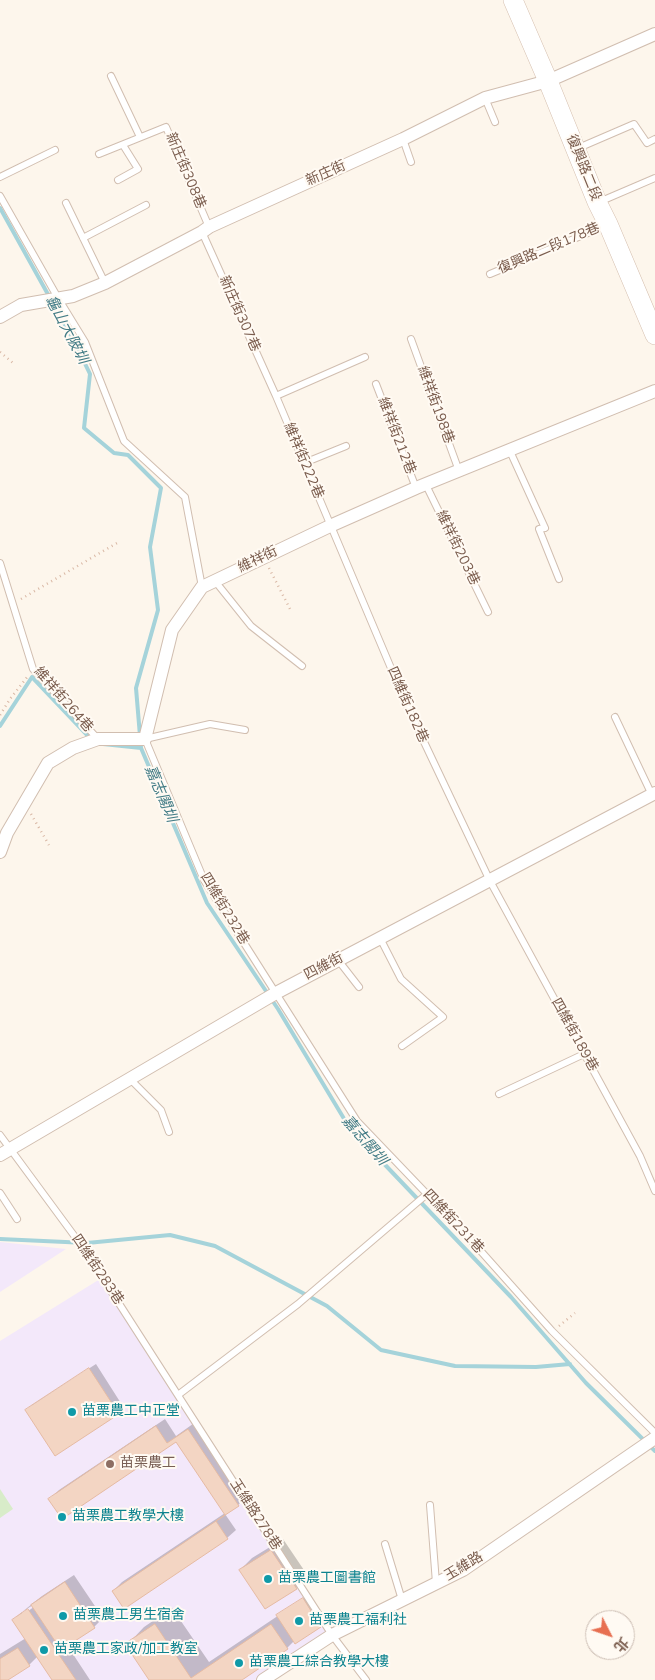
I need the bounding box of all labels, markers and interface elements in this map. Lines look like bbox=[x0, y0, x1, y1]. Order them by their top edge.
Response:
street label: 新庄街308巷 bbox=[161, 130, 209, 212]
street label: 復興路二段 bbox=[562, 132, 604, 204]
street label: 新庄街 bbox=[303, 158, 349, 190]
street label: 復興路二段178巷 bbox=[495, 220, 603, 278]
street label: 新庄街307巷 bbox=[215, 273, 263, 355]
water label: 龜山大陂圳 bbox=[40, 293, 92, 367]
street label: 維祥街198巷 bbox=[413, 364, 457, 446]
street label: 維祥街212巷 bbox=[374, 395, 418, 477]
street label: 維祥街222巷 bbox=[279, 420, 327, 502]
street label: 維祥街203巷 bbox=[432, 508, 482, 588]
street label: 維祥街 bbox=[235, 543, 281, 577]
street label: 維祥街264巷 bbox=[30, 664, 96, 736]
street label: 四維街182巷 bbox=[383, 664, 431, 746]
water label: 嘉志閣圳 bbox=[140, 763, 180, 825]
street label: 四維街232巷 bbox=[196, 870, 252, 948]
street label: 四維街 bbox=[302, 950, 346, 984]
street label: 四維街189巷 bbox=[547, 995, 601, 1075]
water label: 嘉志閣圳 bbox=[338, 1112, 390, 1170]
street label: 四維街231巷 bbox=[419, 1187, 487, 1257]
street label: 四維街283巷 bbox=[67, 1232, 127, 1308]
place label: 苗栗農工中正堂 bbox=[82, 1404, 180, 1420]
marker: 苗栗農工中正堂 bbox=[66, 1406, 78, 1418]
place label: 苗栗農工 bbox=[120, 1456, 176, 1472]
marker: 苗栗農工 bbox=[104, 1458, 116, 1470]
street label: 玉維路278巷 bbox=[226, 1476, 284, 1554]
place label: 苗栗農工教學大樓 bbox=[72, 1509, 184, 1525]
marker: 苗栗農工教學大樓 bbox=[56, 1511, 68, 1523]
street label: 玉維路 bbox=[442, 1549, 486, 1585]
place label: 苗栗農工圖書館 bbox=[278, 1571, 376, 1587]
marker: 苗栗農工圖書館 bbox=[262, 1573, 274, 1585]
place label: 苗栗農工男生宿舍 bbox=[73, 1608, 185, 1624]
marker: 苗栗農工男生宿舍 bbox=[57, 1610, 69, 1622]
north arrow bbox=[585, 1610, 635, 1660]
place label: 苗栗農工福利社 bbox=[309, 1613, 407, 1629]
marker: 苗栗農工福利社 bbox=[293, 1615, 305, 1627]
text: 北 bbox=[609, 1633, 633, 1656]
place label: 苗栗農工家政/加工教室 bbox=[54, 1642, 198, 1658]
marker: 苗栗農工家政/加工教室 bbox=[38, 1644, 50, 1656]
place label: 苗栗農工綜合教學大樓 bbox=[249, 1655, 389, 1671]
marker: 苗栗農工綜合教學大樓 bbox=[233, 1657, 245, 1669]

